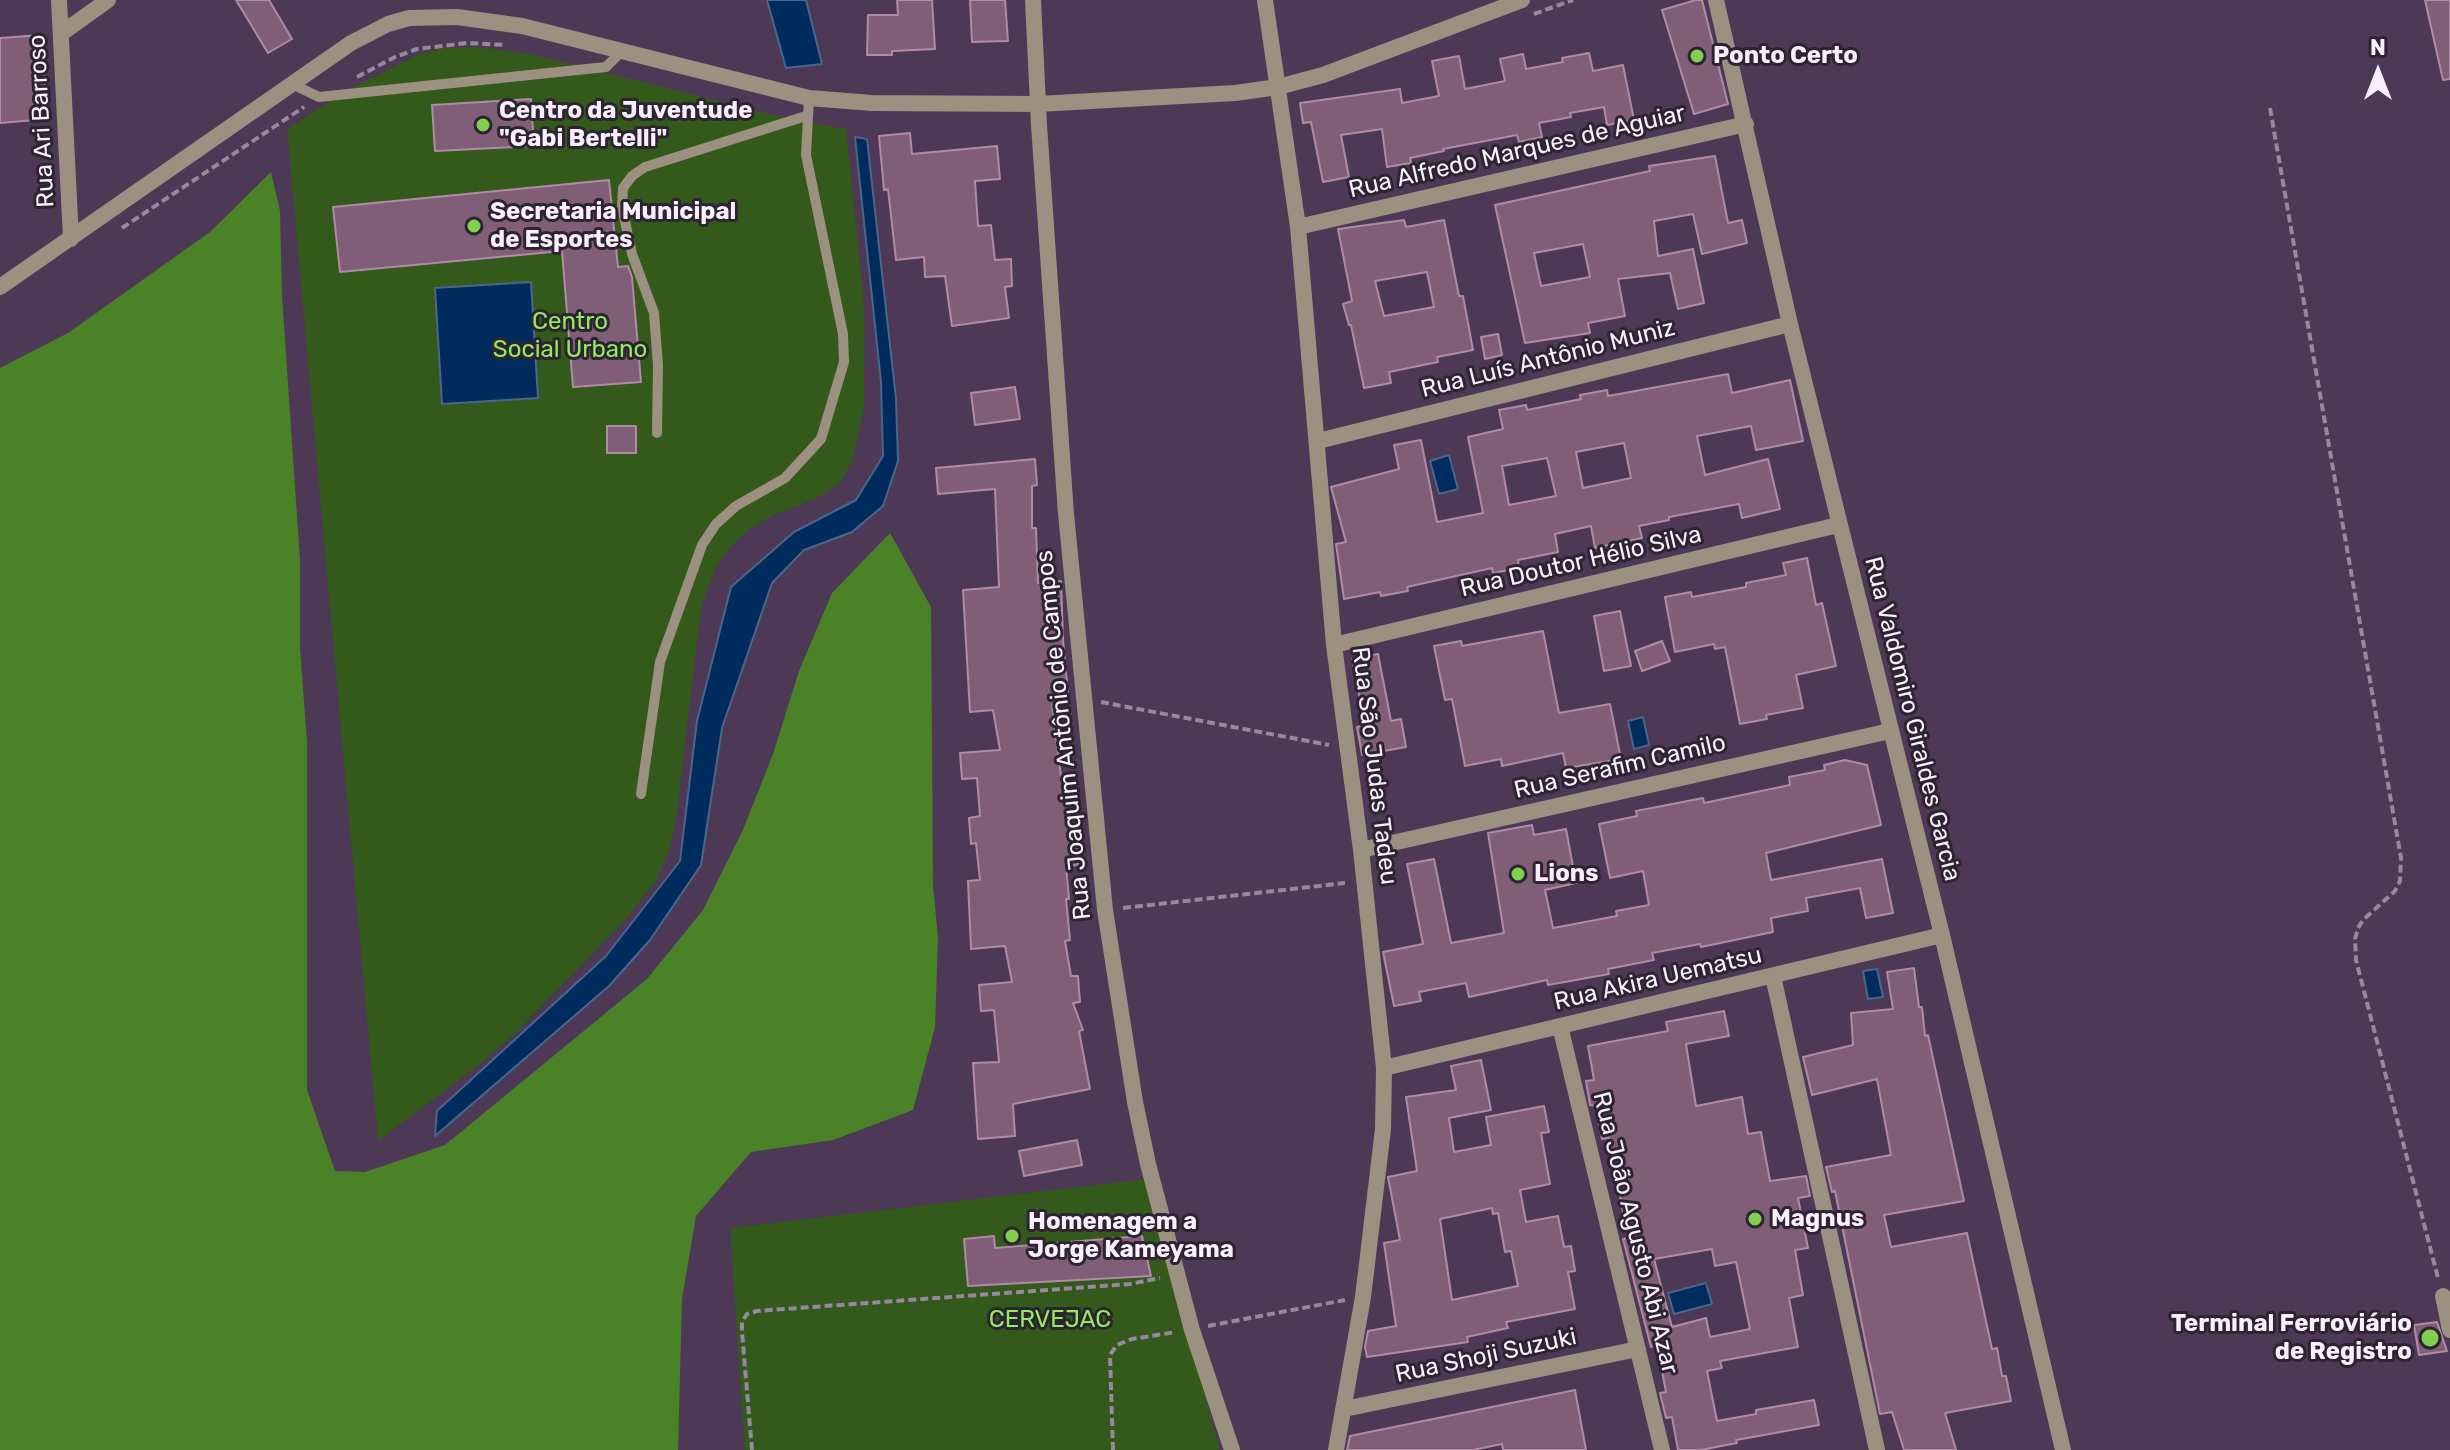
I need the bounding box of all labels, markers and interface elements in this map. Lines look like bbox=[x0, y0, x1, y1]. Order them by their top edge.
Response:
north arrow bbox=[2338, 32, 2418, 112]
street label: Rua Ari Barroso bbox=[23, 34, 61, 208]
text: N bbox=[2370, 34, 2386, 61]
place label: Ponto Certo bbox=[1713, 42, 1858, 70]
marker: Ponto Certo bbox=[1688, 47, 1706, 65]
place label: Centro da Juventude "Gabi Bertelli" bbox=[499, 97, 752, 153]
street label: Rua Alfredo Marques de Aguiar bbox=[1346, 99, 1688, 205]
marker: Centro da Juventude "Gabi Bertelli" bbox=[474, 116, 492, 134]
place label: Secretaria Municipal de Esportes bbox=[490, 198, 736, 254]
marker: Secretaria Municipal de Esportes bbox=[465, 217, 483, 235]
park label: Centro Social Urbano bbox=[493, 308, 647, 364]
street label: Rua Luís Antônio Muniz bbox=[1418, 314, 1678, 404]
street label: Rua Doutor Hélio Silva bbox=[1458, 520, 1704, 604]
street label: Rua Joaquim Antônio de Campos bbox=[1030, 549, 1098, 921]
street label: Rua Valdomiro Giraldes Garcia bbox=[1858, 554, 1966, 884]
street label: Rua São Judas Tadeu bbox=[1345, 645, 1403, 887]
street label: Rua Serafim Camilo bbox=[1511, 729, 1729, 805]
place label: Lions bbox=[1534, 860, 1599, 888]
marker: Lions bbox=[1509, 865, 1527, 883]
street label: Rua Akira Uematsu bbox=[1551, 941, 1765, 1017]
street label: Rua João Agusto Abi Azar bbox=[1586, 1089, 1684, 1377]
place label: Magnus bbox=[1771, 1205, 1864, 1233]
place label: Homenagem a Jorge Kameyama bbox=[1028, 1208, 1234, 1264]
marker: Magnus bbox=[1746, 1210, 1764, 1228]
marker: Homenagem a Jorge Kameyama bbox=[1003, 1227, 1021, 1245]
park label: CERVEJAC bbox=[989, 1306, 1111, 1334]
place label: Terminal Ferroviário de Registro bbox=[2171, 1310, 2412, 1366]
street label: Rua Shoji Suzuki bbox=[1393, 1323, 1579, 1389]
marker: Terminal Ferroviário de Registro bbox=[2419, 1327, 2441, 1349]

